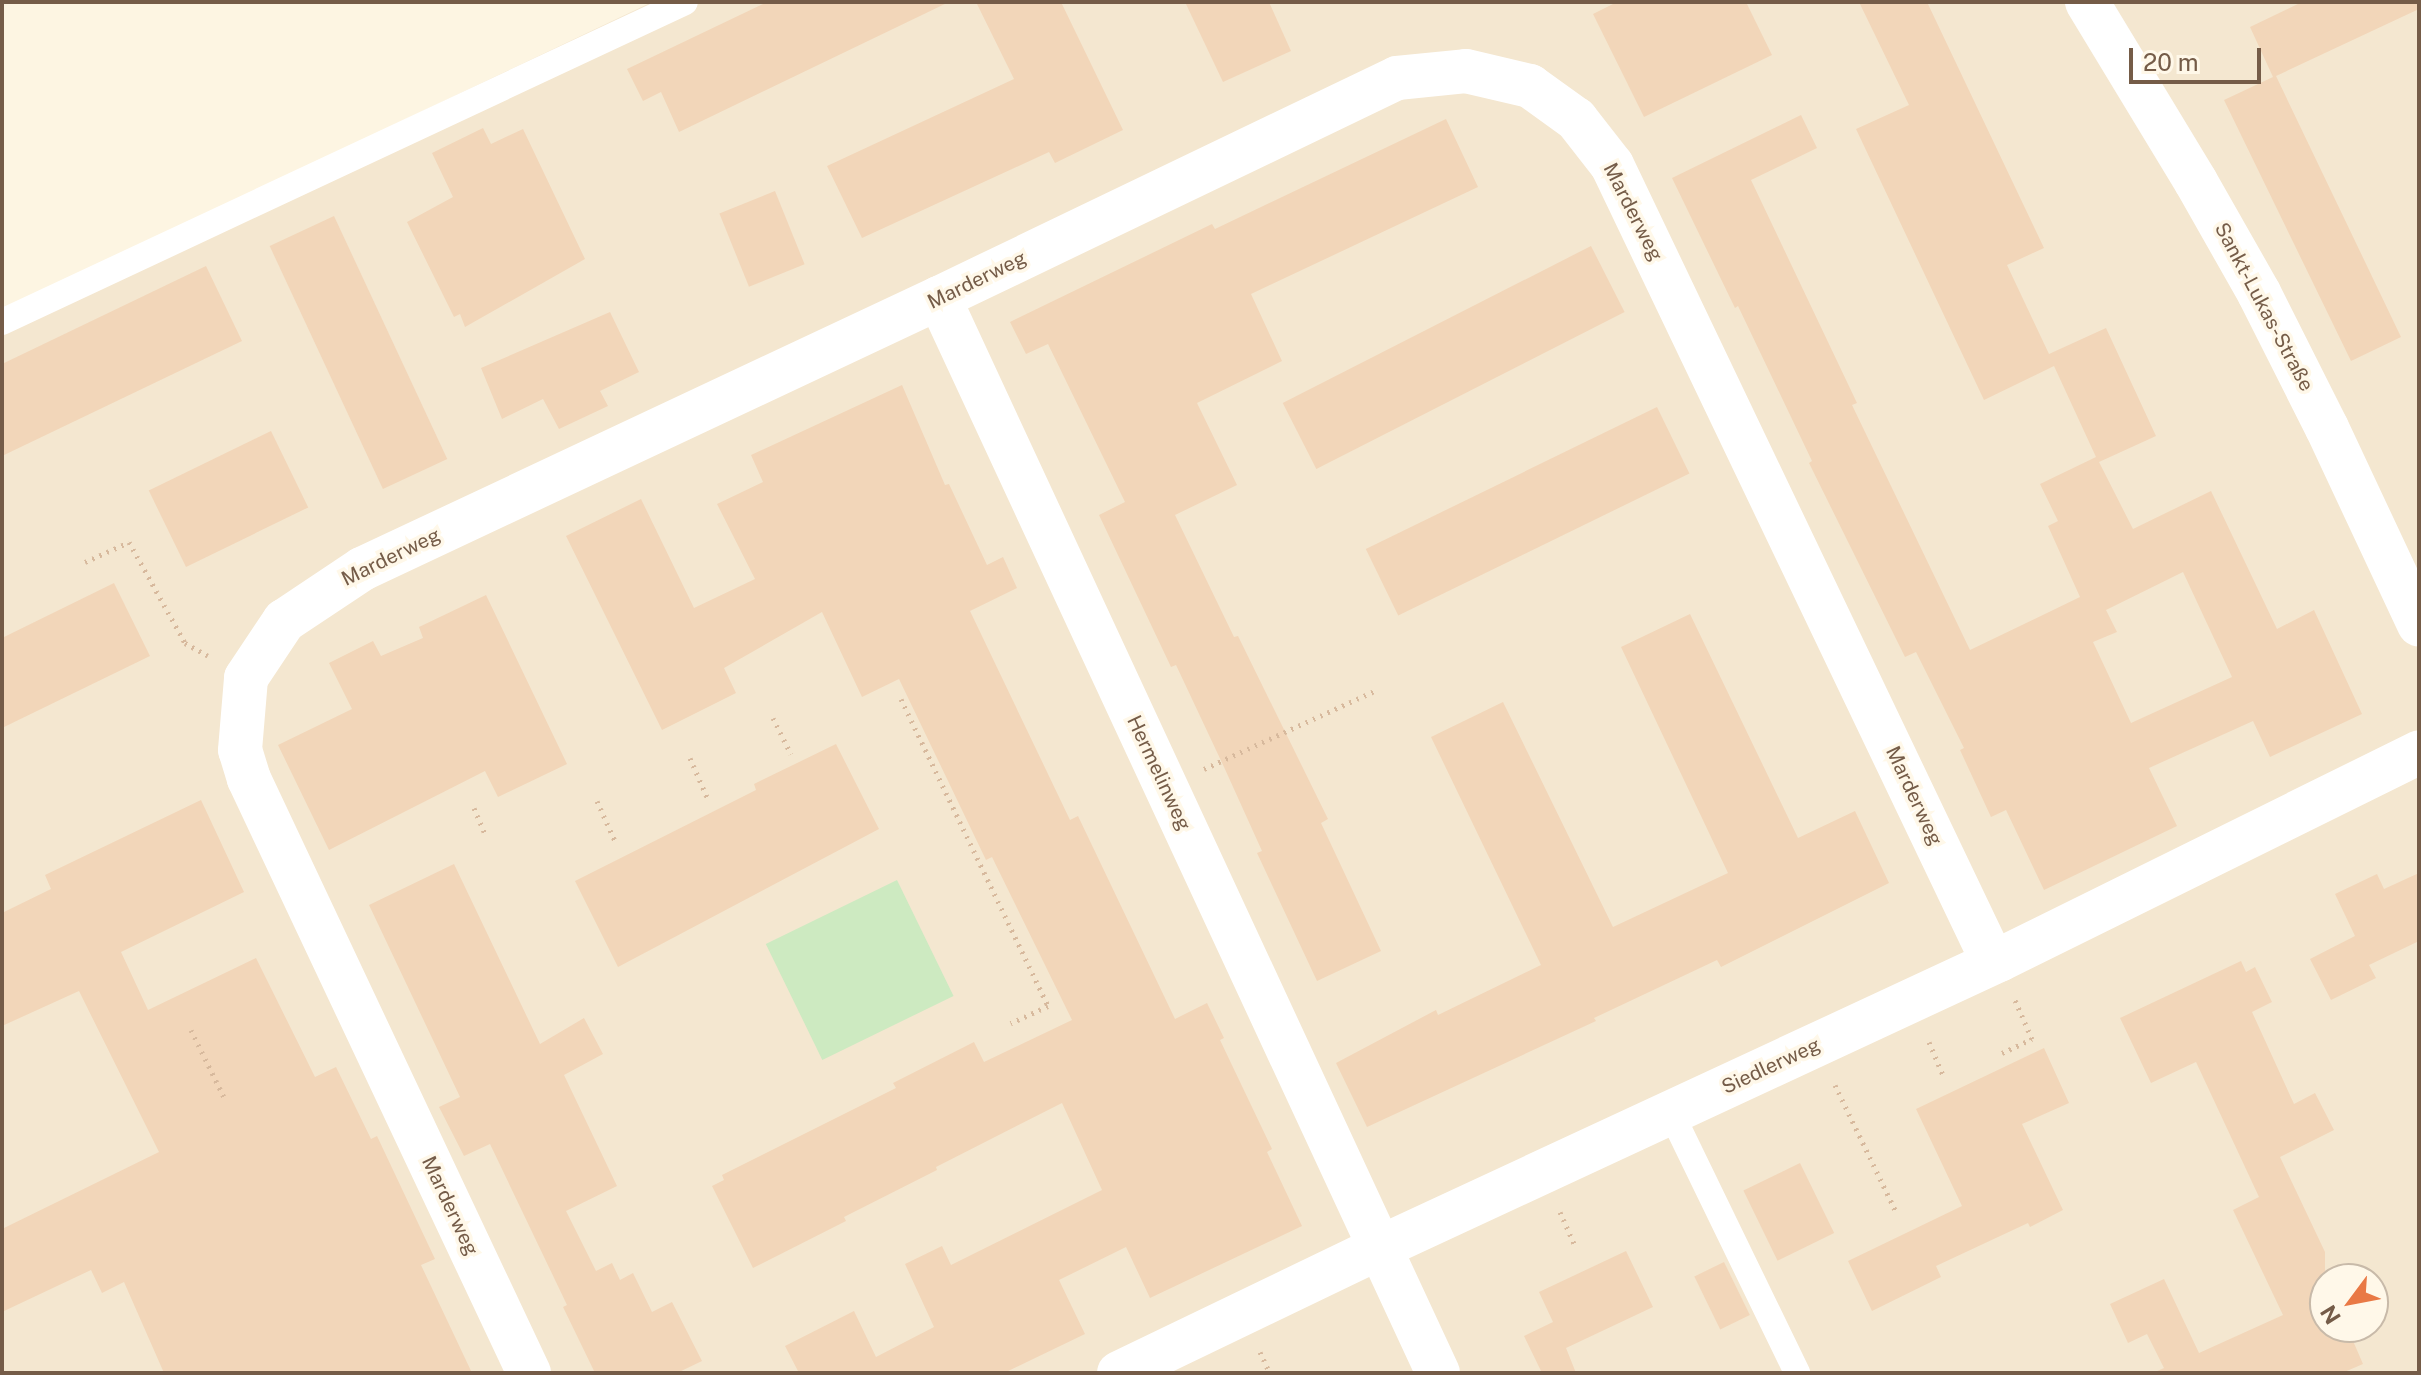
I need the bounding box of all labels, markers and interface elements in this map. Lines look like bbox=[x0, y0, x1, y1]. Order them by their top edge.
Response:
scale bar bbox=[2133, 32, 2265, 82]
text: 20 m bbox=[2143, 48, 2199, 76]
street label: Marderweg bbox=[1598, 159, 1668, 265]
street label: Sankt-Lukas-Straße bbox=[2209, 219, 2319, 395]
street label: Marderweg bbox=[924, 246, 1030, 314]
street label: Marderweg bbox=[338, 523, 444, 591]
street label: Hermelinweg bbox=[1122, 712, 1196, 834]
street label: Marderweg bbox=[1881, 743, 1947, 849]
street label: Siedlerweg bbox=[1718, 1033, 1824, 1099]
street label: Marderweg bbox=[417, 1153, 483, 1259]
north arrow bbox=[2309, 1263, 2389, 1343]
text: N bbox=[2315, 1300, 2346, 1329]

